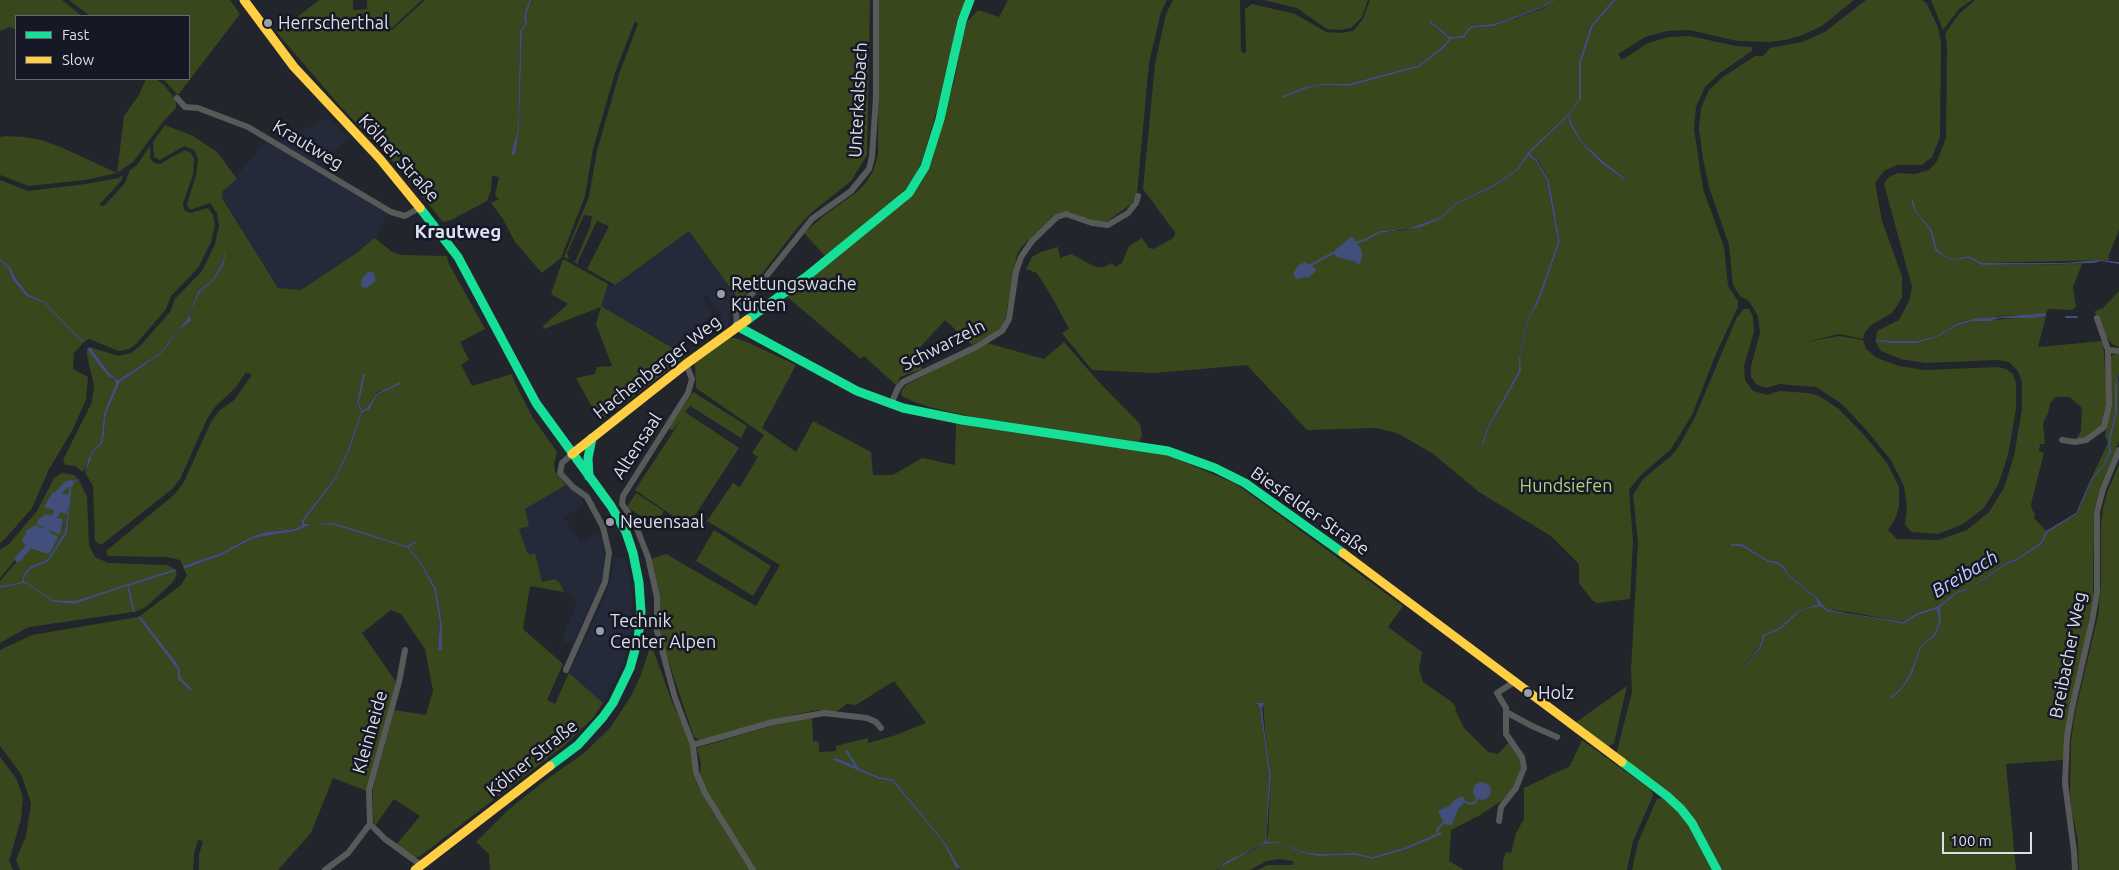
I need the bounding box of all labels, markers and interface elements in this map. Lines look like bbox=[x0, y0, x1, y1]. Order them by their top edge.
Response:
place label: Herrscherthal bbox=[278, 12, 389, 34]
legend bbox=[15, 15, 190, 80]
marker: Herrscherthal bbox=[262, 17, 274, 29]
text: Fast bbox=[62, 26, 89, 43]
street label: Unterkalsbach bbox=[844, 42, 872, 158]
text: Slow bbox=[62, 51, 94, 68]
street label: Kölner Straße bbox=[354, 110, 444, 206]
street label: Krautweg bbox=[269, 115, 347, 175]
district label: Krautweg bbox=[415, 221, 501, 243]
place label: Rettungswache Kürten bbox=[731, 273, 857, 316]
marker: Rettungswache Kürten bbox=[715, 288, 727, 300]
street label: Hachenberger Weg bbox=[589, 311, 725, 423]
street label: Schwarzeln bbox=[897, 315, 989, 375]
street label: Altensaal bbox=[608, 409, 666, 483]
street label: Biesfelder Straße bbox=[1247, 462, 1373, 560]
park label: Hundsiefen bbox=[1520, 475, 1612, 497]
place label: Neuensaal bbox=[620, 511, 704, 533]
marker: Neuensaal bbox=[604, 516, 616, 528]
water label: Breibach bbox=[1928, 545, 2002, 603]
street label: Breibacher Weg bbox=[2045, 590, 2091, 720]
place label: Technik Center Alpen bbox=[610, 610, 716, 652]
marker: Technik Center Alpen bbox=[594, 625, 606, 637]
place label: Holz bbox=[1538, 682, 1574, 704]
marker: Holz bbox=[1522, 687, 1534, 699]
street label: Kleinheide bbox=[348, 688, 392, 776]
street label: Kölner Straße bbox=[482, 715, 582, 801]
scale bar bbox=[1944, 822, 2034, 854]
text: 100 m bbox=[1950, 832, 1992, 849]

